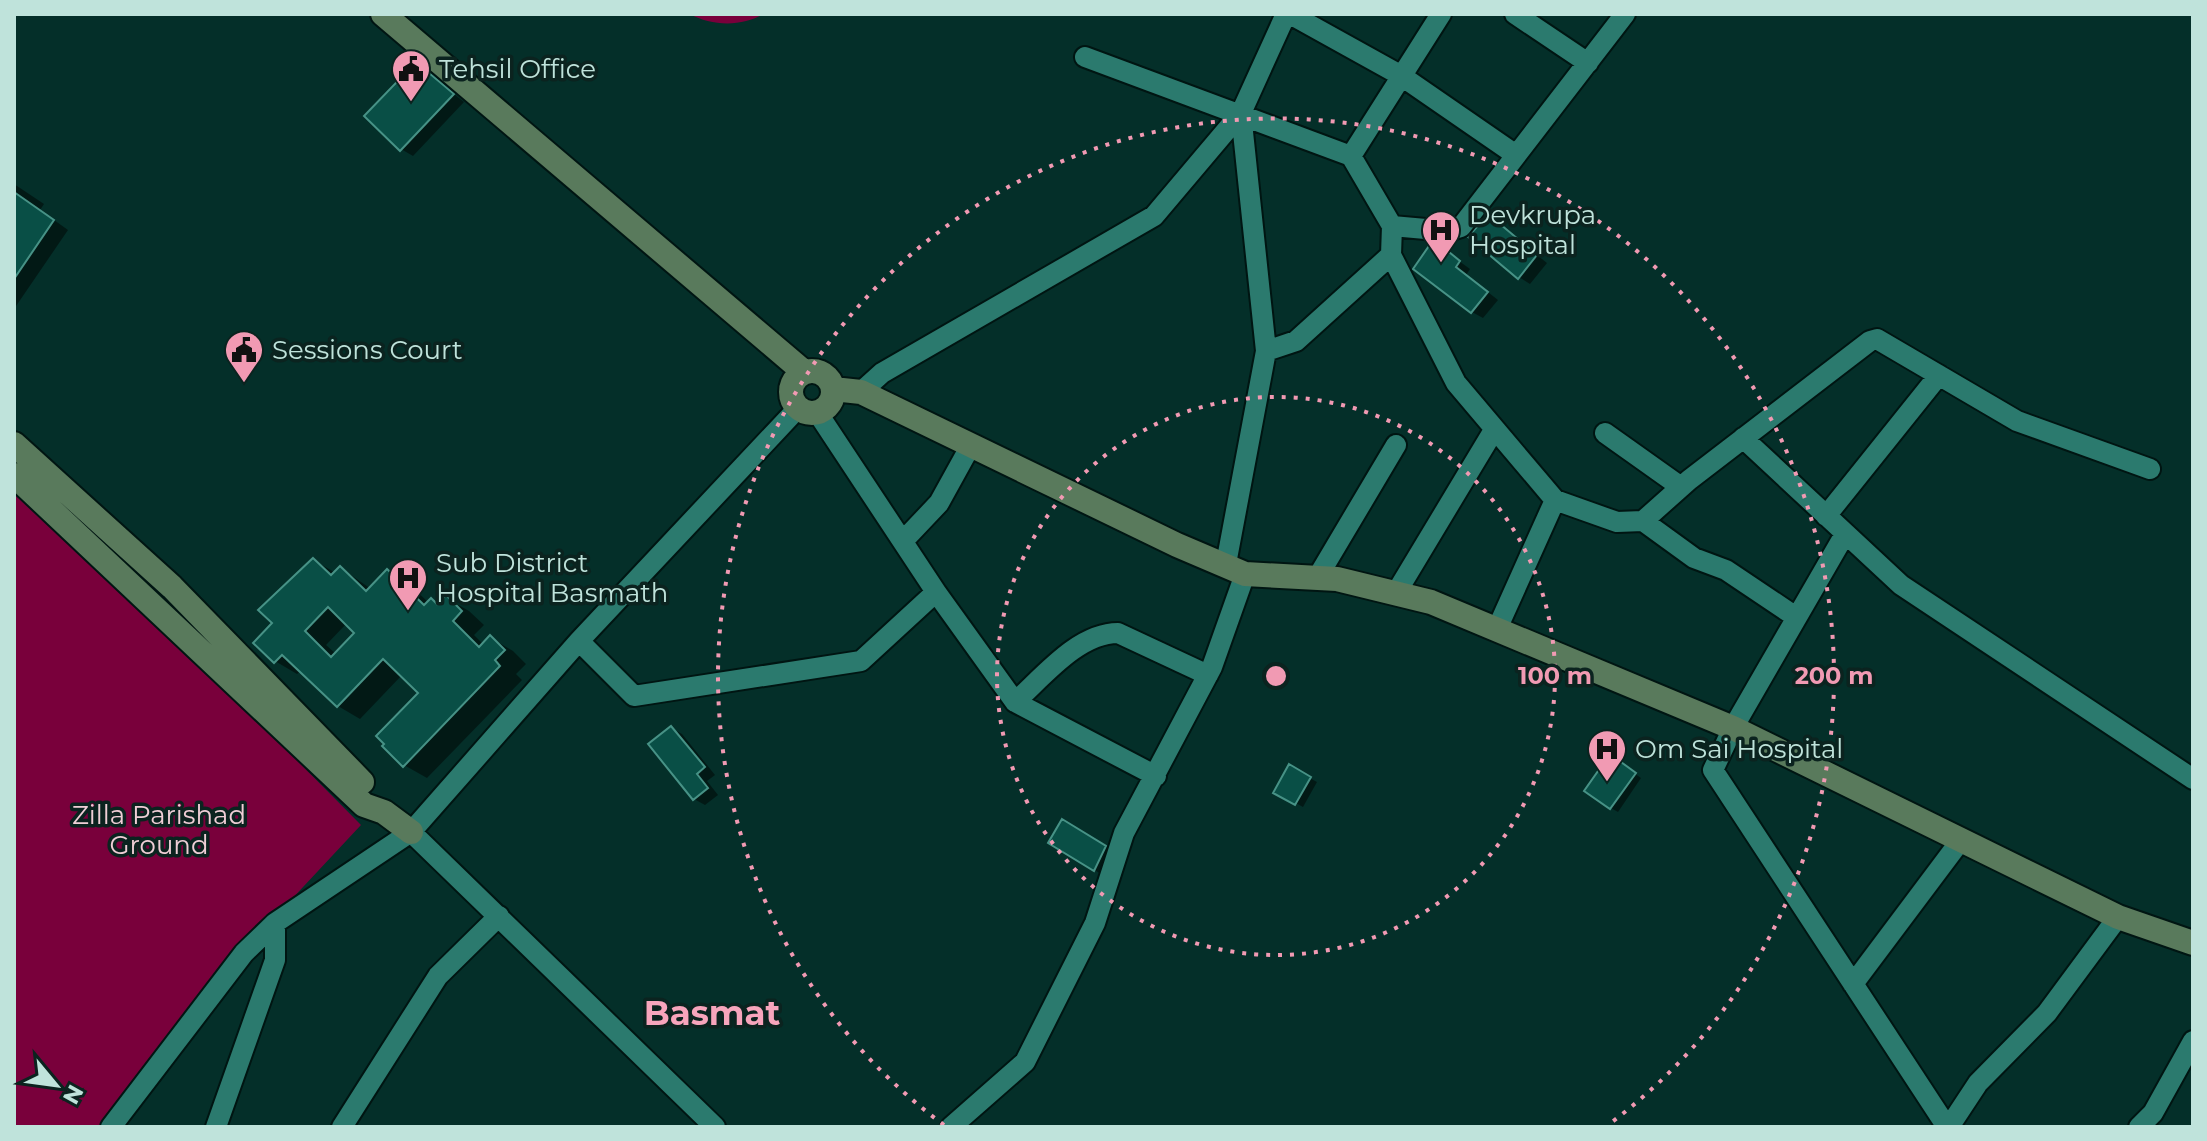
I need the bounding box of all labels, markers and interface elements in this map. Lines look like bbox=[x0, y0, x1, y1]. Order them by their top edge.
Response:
public building icon: Tehsil Office bbox=[390, 48, 432, 103]
place label: Tehsil Office bbox=[439, 53, 596, 85]
place label: Devkrupa Hospital bbox=[1469, 199, 1596, 261]
hospital icon: Devkrupa Hospital bbox=[1420, 209, 1462, 264]
public building icon: Sessions Court bbox=[223, 329, 265, 384]
place label: Sessions Court bbox=[272, 334, 462, 366]
place label: Sub District Hospital Basmath bbox=[436, 547, 668, 609]
hospital icon: Sub District Hospital Basmath bbox=[387, 557, 429, 612]
text: 100 m bbox=[1518, 661, 1592, 690]
text: 200 m bbox=[1795, 661, 1873, 690]
centre of rings bbox=[1262, 662, 1290, 690]
hospital icon: Om Sai Hospital bbox=[1586, 728, 1628, 783]
place label: Om Sai Hospital bbox=[1635, 733, 1843, 765]
park label: Zilla Parishad Ground bbox=[72, 799, 246, 861]
district label: Basmat bbox=[644, 992, 780, 1034]
north arrow bbox=[16, 1045, 96, 1125]
text: N bbox=[57, 1080, 89, 1109]

